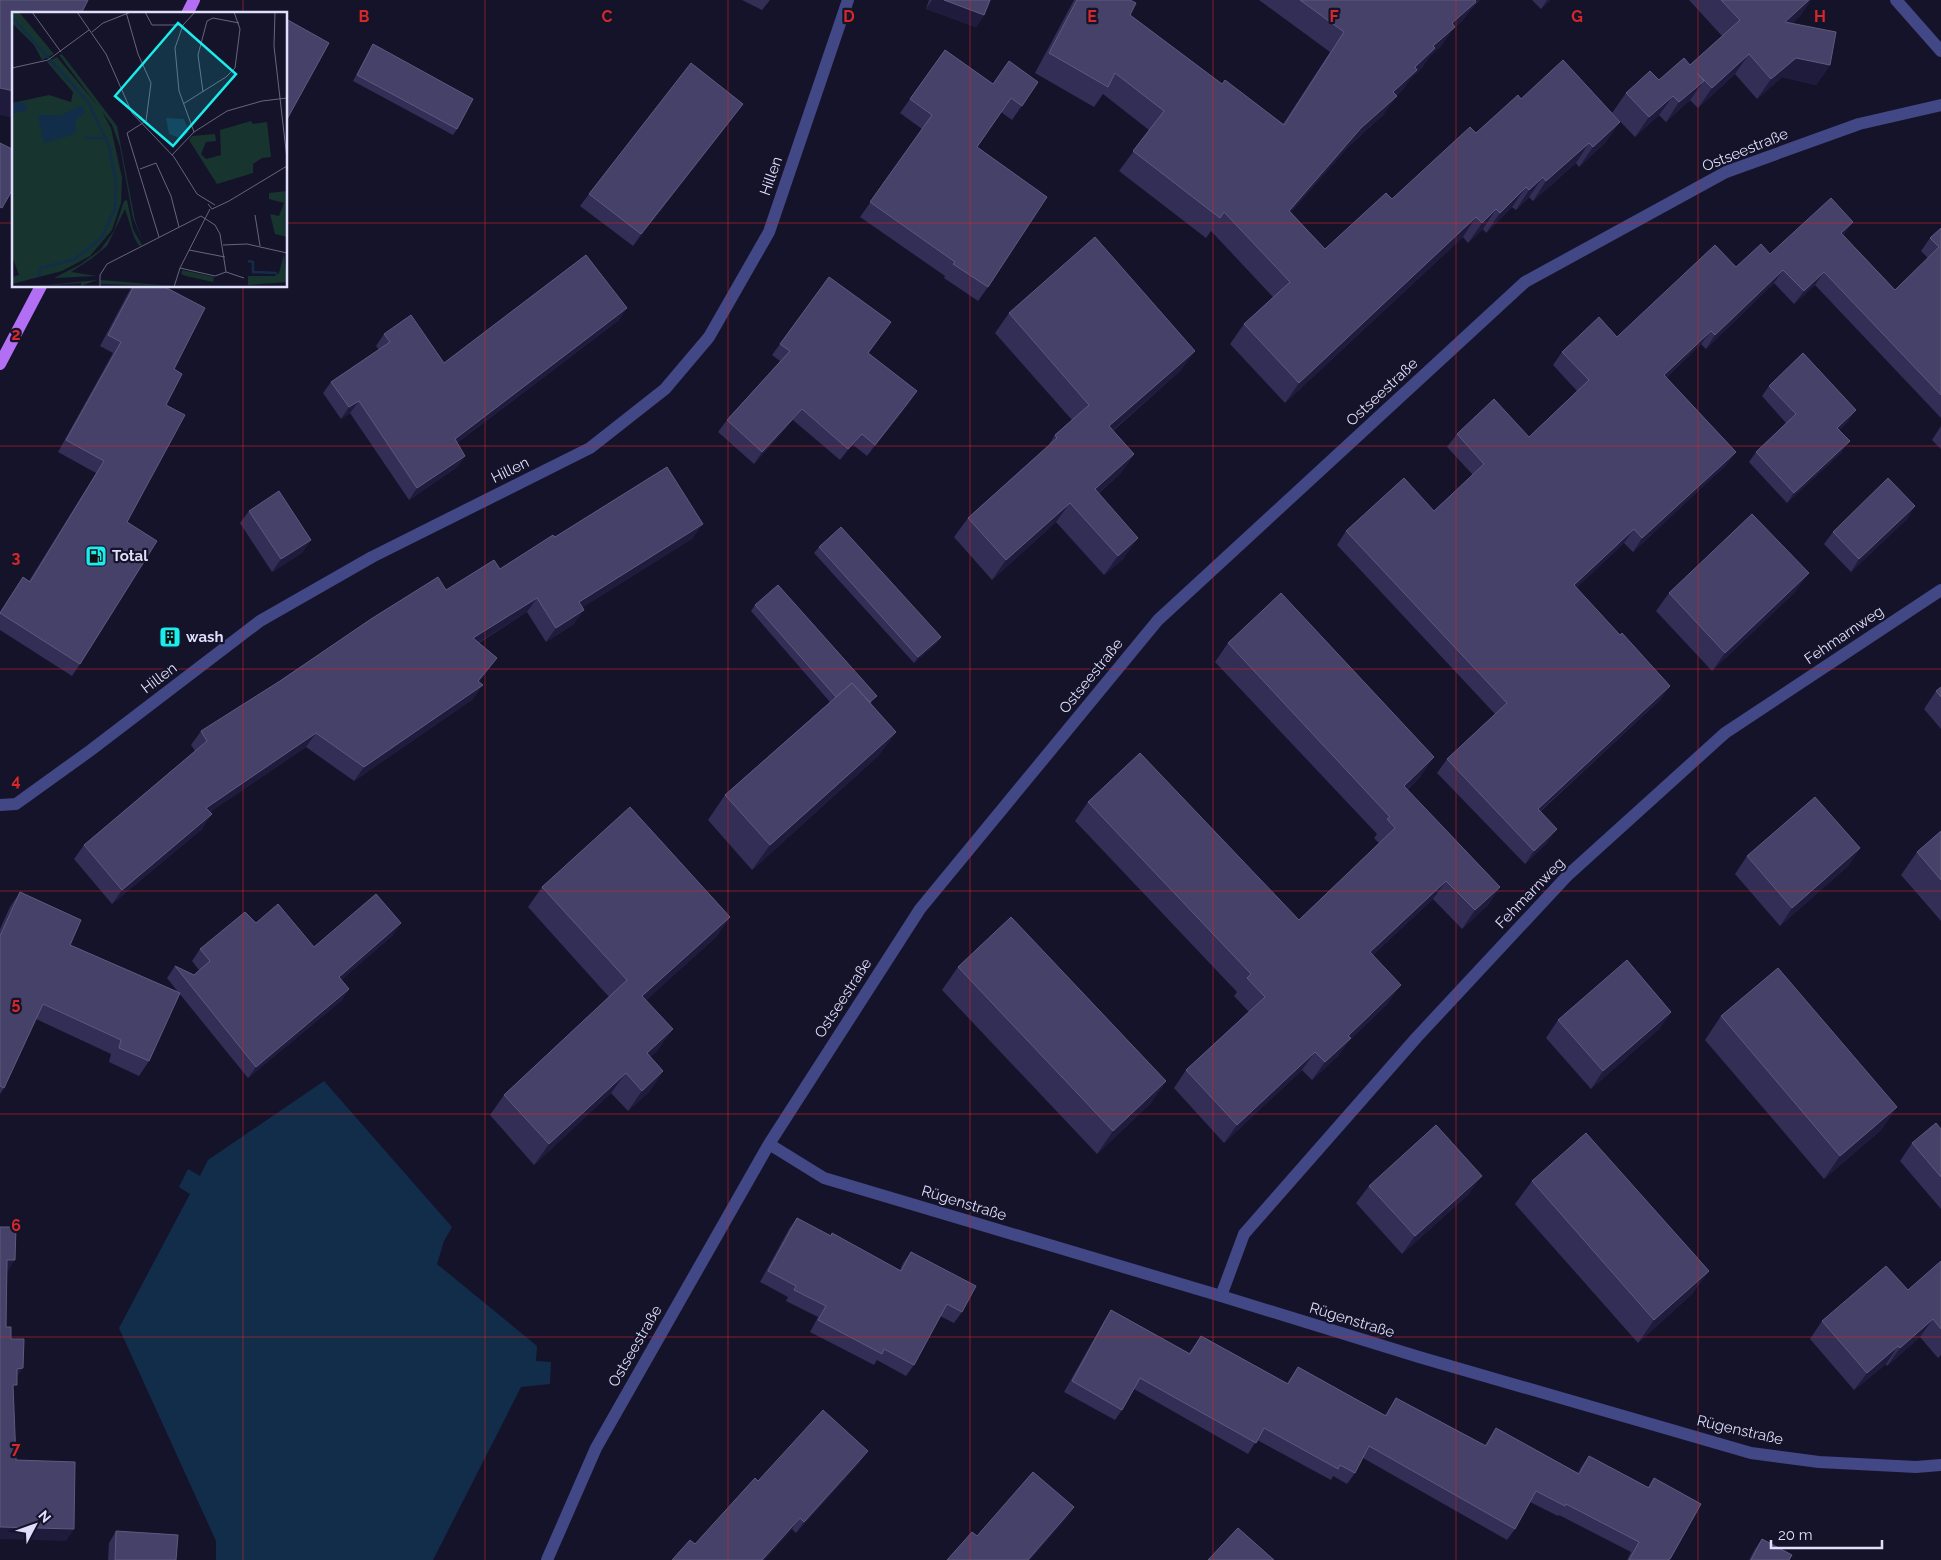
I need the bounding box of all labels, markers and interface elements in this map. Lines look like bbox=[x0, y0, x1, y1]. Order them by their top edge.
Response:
text: B bbox=[359, 7, 370, 26]
text: C bbox=[602, 7, 613, 26]
text: D bbox=[843, 7, 855, 26]
text: E bbox=[1087, 7, 1097, 26]
text: F bbox=[1329, 7, 1339, 26]
text: G bbox=[1571, 7, 1583, 26]
text: H bbox=[1814, 7, 1826, 26]
inset map bbox=[12, 12, 288, 288]
street label: Ostseestraße bbox=[1699, 125, 1791, 175]
street label: Hillen bbox=[756, 154, 786, 198]
text: 2 bbox=[11, 325, 21, 344]
street label: Ostseestraße bbox=[1343, 354, 1422, 430]
street label: Hillen bbox=[488, 453, 532, 487]
fuel station icon: Total bbox=[84, 544, 108, 568]
place label: Total bbox=[112, 547, 148, 565]
text: 3 bbox=[12, 548, 21, 567]
street label: Fehmarnweg bbox=[1801, 602, 1887, 668]
building icon: wash bbox=[158, 625, 182, 649]
place label: wash bbox=[186, 628, 223, 646]
street label: Ostseestraße bbox=[1055, 635, 1127, 717]
street label: Hillen bbox=[138, 659, 180, 697]
text: 4 bbox=[11, 771, 21, 790]
street label: Fehmarnweg bbox=[1492, 854, 1568, 932]
street label: Ostseestraße bbox=[811, 955, 875, 1041]
text: 5 bbox=[12, 994, 21, 1013]
street label: Rügenstraße bbox=[919, 1182, 1009, 1225]
text: 6 bbox=[11, 1216, 21, 1235]
street label: Rügenstraße bbox=[1307, 1299, 1397, 1342]
street label: Ostseestraße bbox=[604, 1302, 666, 1390]
street label: Rügenstraße bbox=[1695, 1411, 1785, 1449]
text: 7 bbox=[12, 1439, 21, 1458]
north arrow bbox=[10, 1500, 60, 1550]
text: N bbox=[35, 1507, 54, 1526]
scale bar bbox=[1771, 1518, 1882, 1550]
text: 20 m bbox=[1778, 1526, 1813, 1544]

